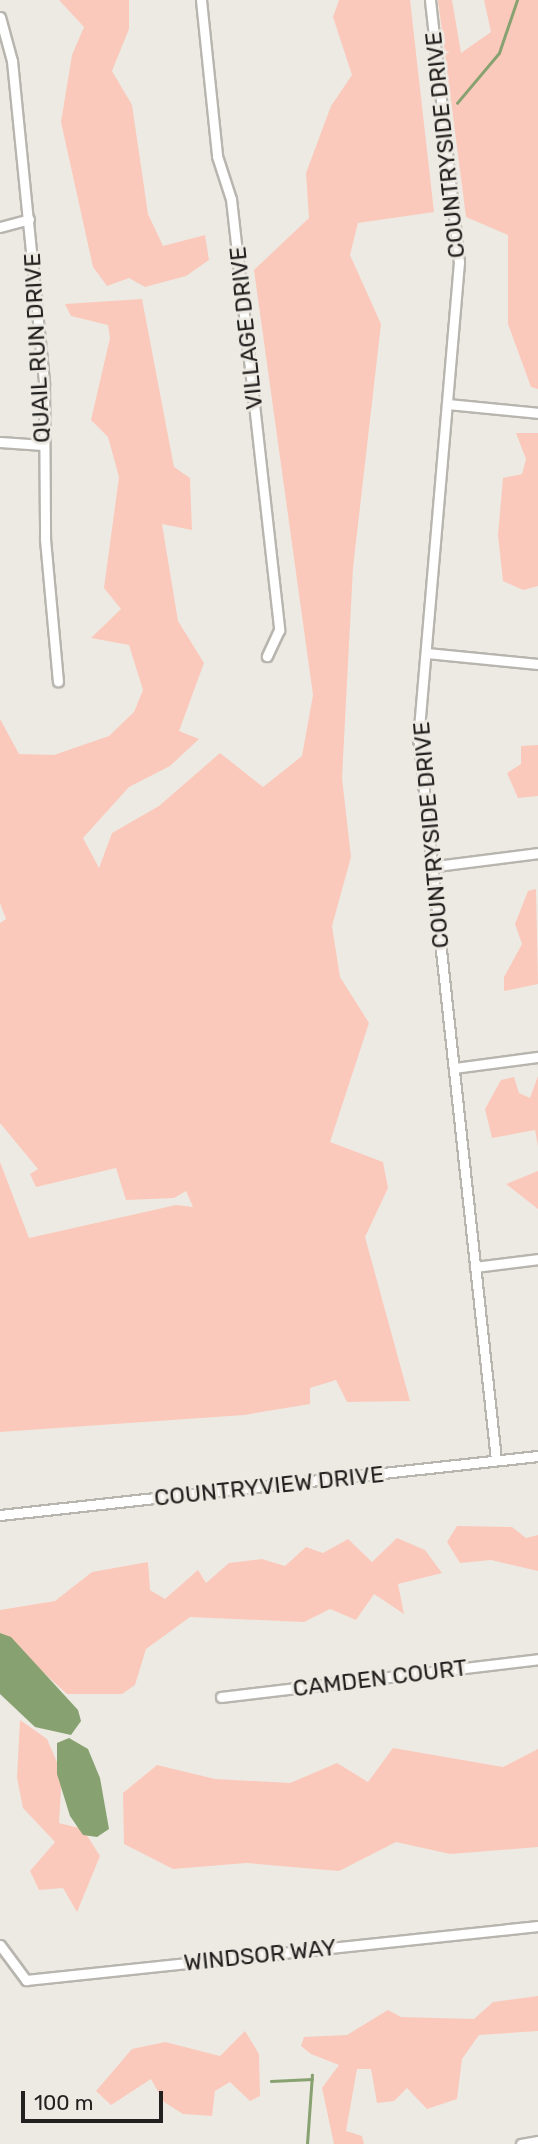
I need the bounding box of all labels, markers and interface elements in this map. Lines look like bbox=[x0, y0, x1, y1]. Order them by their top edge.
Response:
street label: COUNTRYSIDE DRIVE bbox=[419, 30, 471, 260]
street label: VILLAGE DRIVE bbox=[224, 245, 268, 411]
street label: QUAIL RUN DRIVE bbox=[18, 252, 56, 444]
street label: COUNTRYSIDE DRIVE bbox=[407, 721, 455, 949]
street label: COUNTRYVIEW DRIVE bbox=[153, 1460, 385, 1512]
street label: CAMDEN COURT bbox=[291, 1654, 469, 1702]
street label: WINDSOR WAY bbox=[182, 1933, 338, 1977]
scale bar bbox=[24, 2078, 166, 2122]
text: 100 m bbox=[34, 2090, 93, 2115]

